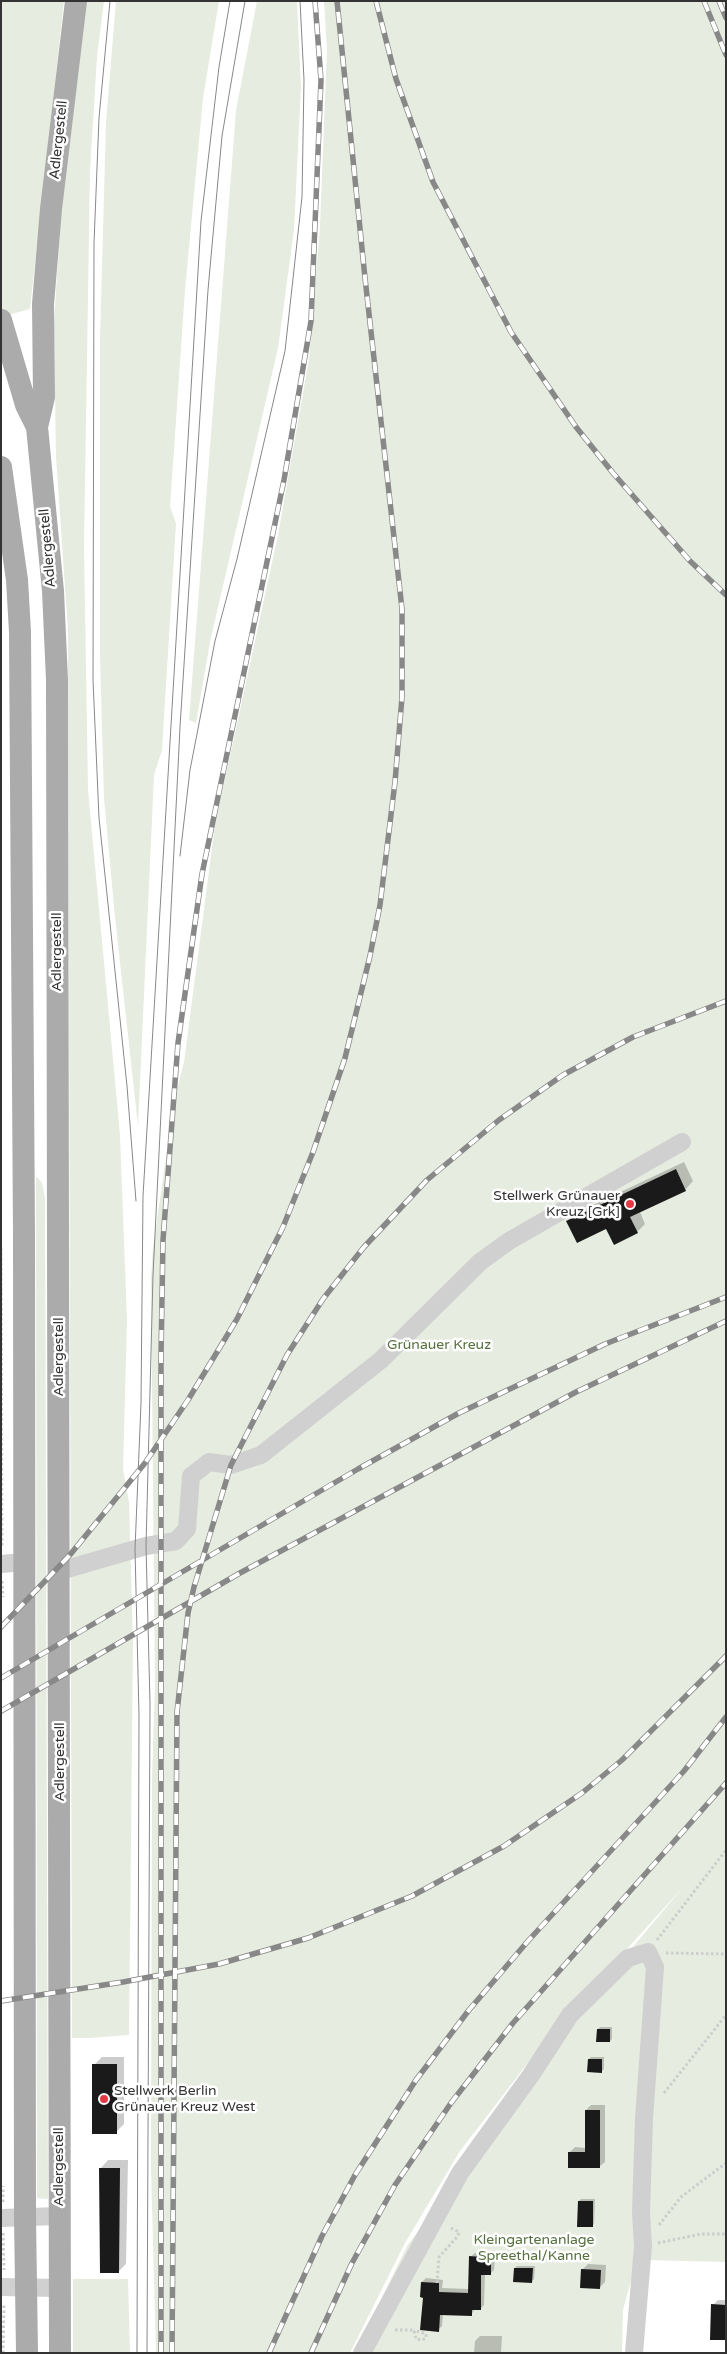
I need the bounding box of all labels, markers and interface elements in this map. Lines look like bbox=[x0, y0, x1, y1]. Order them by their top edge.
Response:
street label: Adlergestell bbox=[47, 100, 71, 180]
street label: Adlergestell bbox=[36, 508, 60, 588]
street label: Adlergestell bbox=[49, 912, 65, 992]
place label: Stellwerk Grünauer Kreuz [Grk] bbox=[493, 1188, 620, 1220]
marker: Stellwerk Grünauer Kreuz [Grk] bbox=[624, 1198, 636, 1210]
street label: Adlergestell bbox=[51, 1317, 67, 1397]
park label: Grünauer Kreuz bbox=[387, 1337, 491, 1353]
street label: Adlergestell bbox=[52, 1722, 68, 1802]
place label: Stellwerk Berlin Grünauer Kreuz West bbox=[114, 2083, 255, 2116]
marker: Stellwerk Berlin Grünauer Kreuz West bbox=[98, 2093, 110, 2105]
street label: Adlergestell bbox=[51, 2127, 67, 2207]
park label: Kleingartenanlage Spreethal/Kanne bbox=[473, 2232, 595, 2264]

